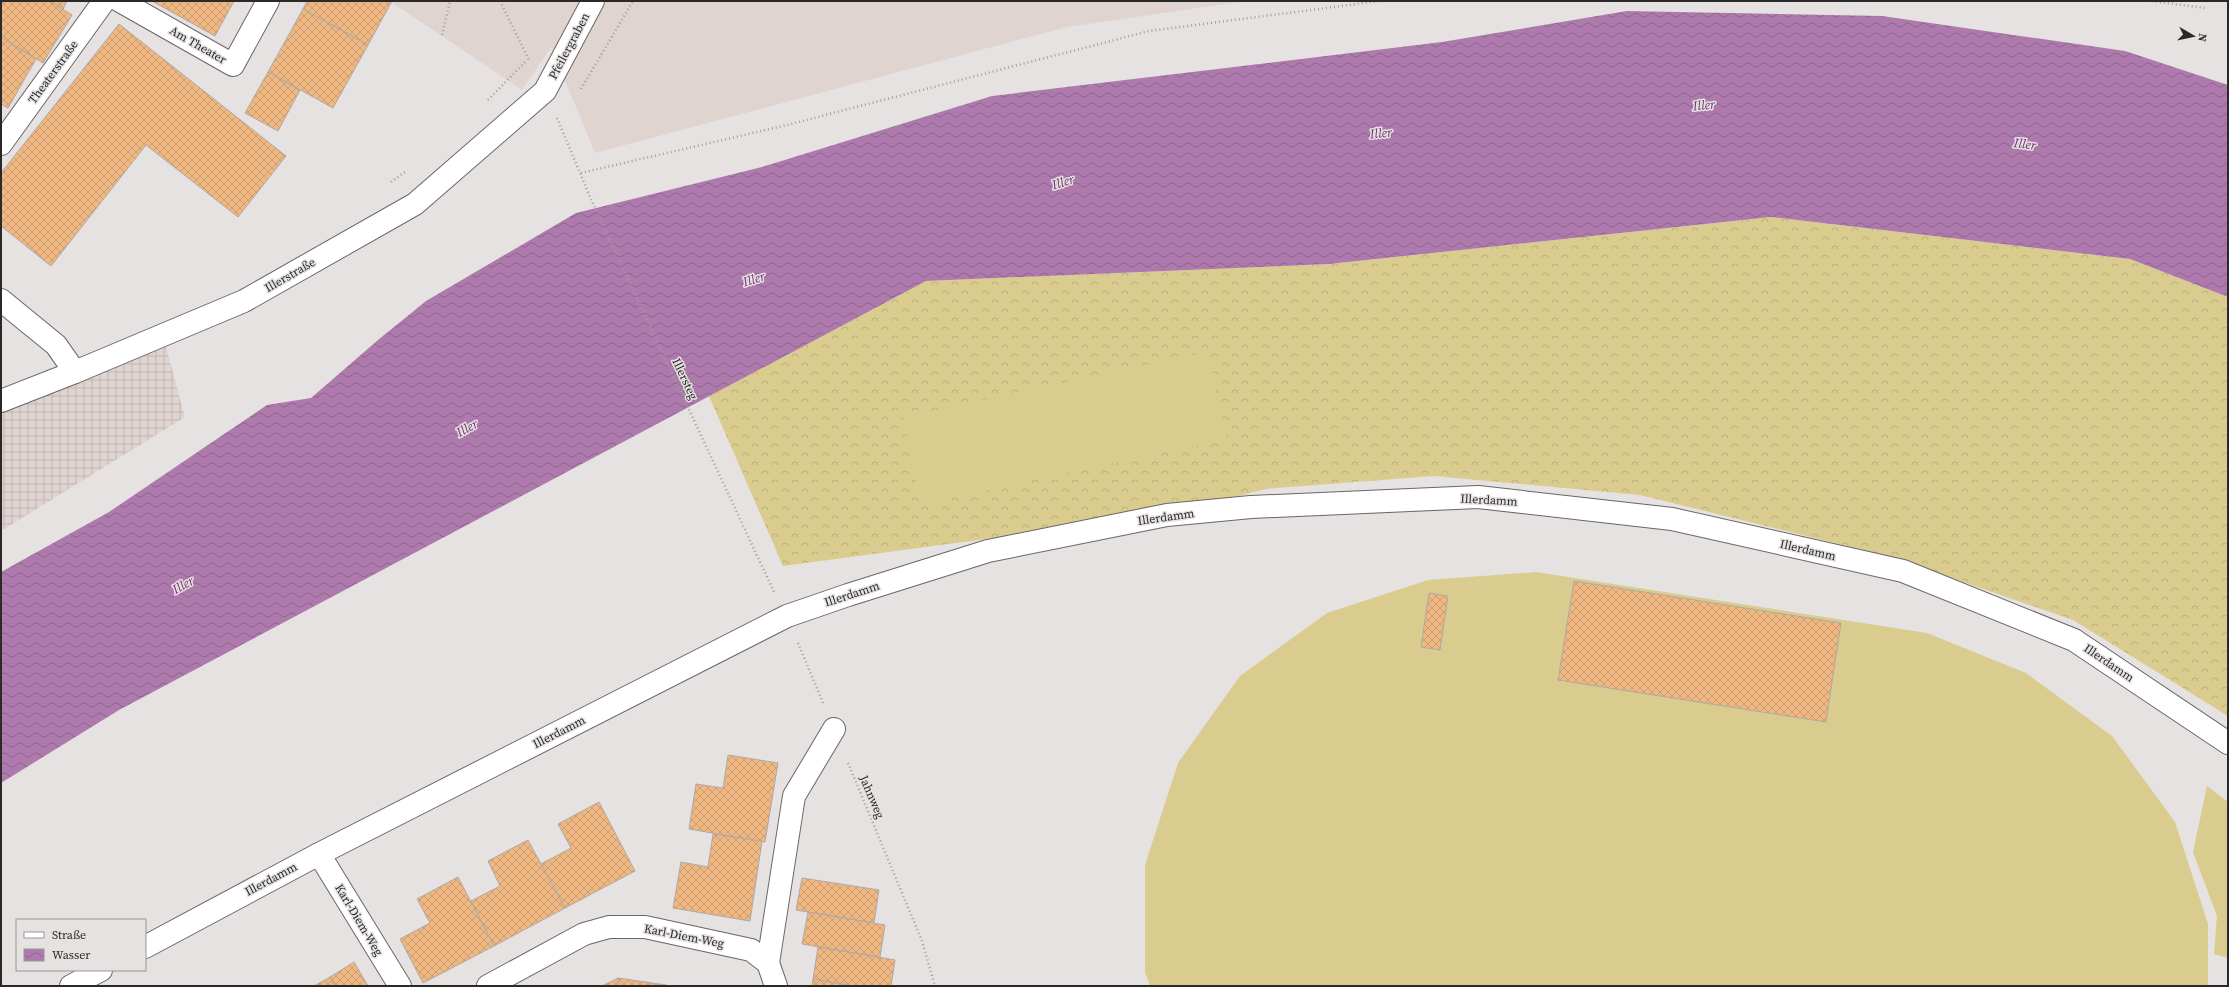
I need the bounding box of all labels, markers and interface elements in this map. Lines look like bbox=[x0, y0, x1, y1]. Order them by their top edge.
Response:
street label: Pfeilergraben bbox=[545, 10, 593, 82]
north arrow bbox=[2173, 16, 2213, 56]
street label: Am Theater bbox=[167, 22, 229, 68]
text: N bbox=[2194, 32, 2210, 43]
street label: Theaterstraße bbox=[25, 37, 81, 107]
water label: Iller bbox=[1691, 95, 1717, 115]
water label: Iller bbox=[1368, 123, 1394, 143]
water label: Iller bbox=[2012, 134, 2038, 154]
water label: Iller bbox=[1049, 170, 1077, 194]
street label: Illerstraße bbox=[262, 254, 318, 296]
water label: Iller bbox=[740, 267, 768, 291]
street label: Illersteg bbox=[668, 356, 702, 402]
water label: Iller bbox=[452, 415, 482, 441]
street label: Illerdamm bbox=[1460, 491, 1518, 509]
street label: Illerdamm bbox=[1137, 505, 1196, 529]
street label: Illerdamm bbox=[1778, 536, 1838, 564]
water label: Iller bbox=[168, 572, 198, 598]
street label: Illerdamm bbox=[822, 578, 882, 610]
street label: Illerdamm bbox=[2081, 640, 2137, 686]
street label: Illerdamm bbox=[530, 712, 588, 752]
street label: Jahnweg bbox=[855, 772, 888, 821]
street label: Illerdamm bbox=[242, 858, 300, 899]
street label: Karl-Diem-Weg bbox=[331, 881, 387, 959]
legend bbox=[16, 919, 146, 971]
street label: Karl-Diem-Weg bbox=[643, 920, 725, 952]
text: Straße bbox=[52, 927, 86, 943]
text: Wasser bbox=[52, 947, 90, 963]

